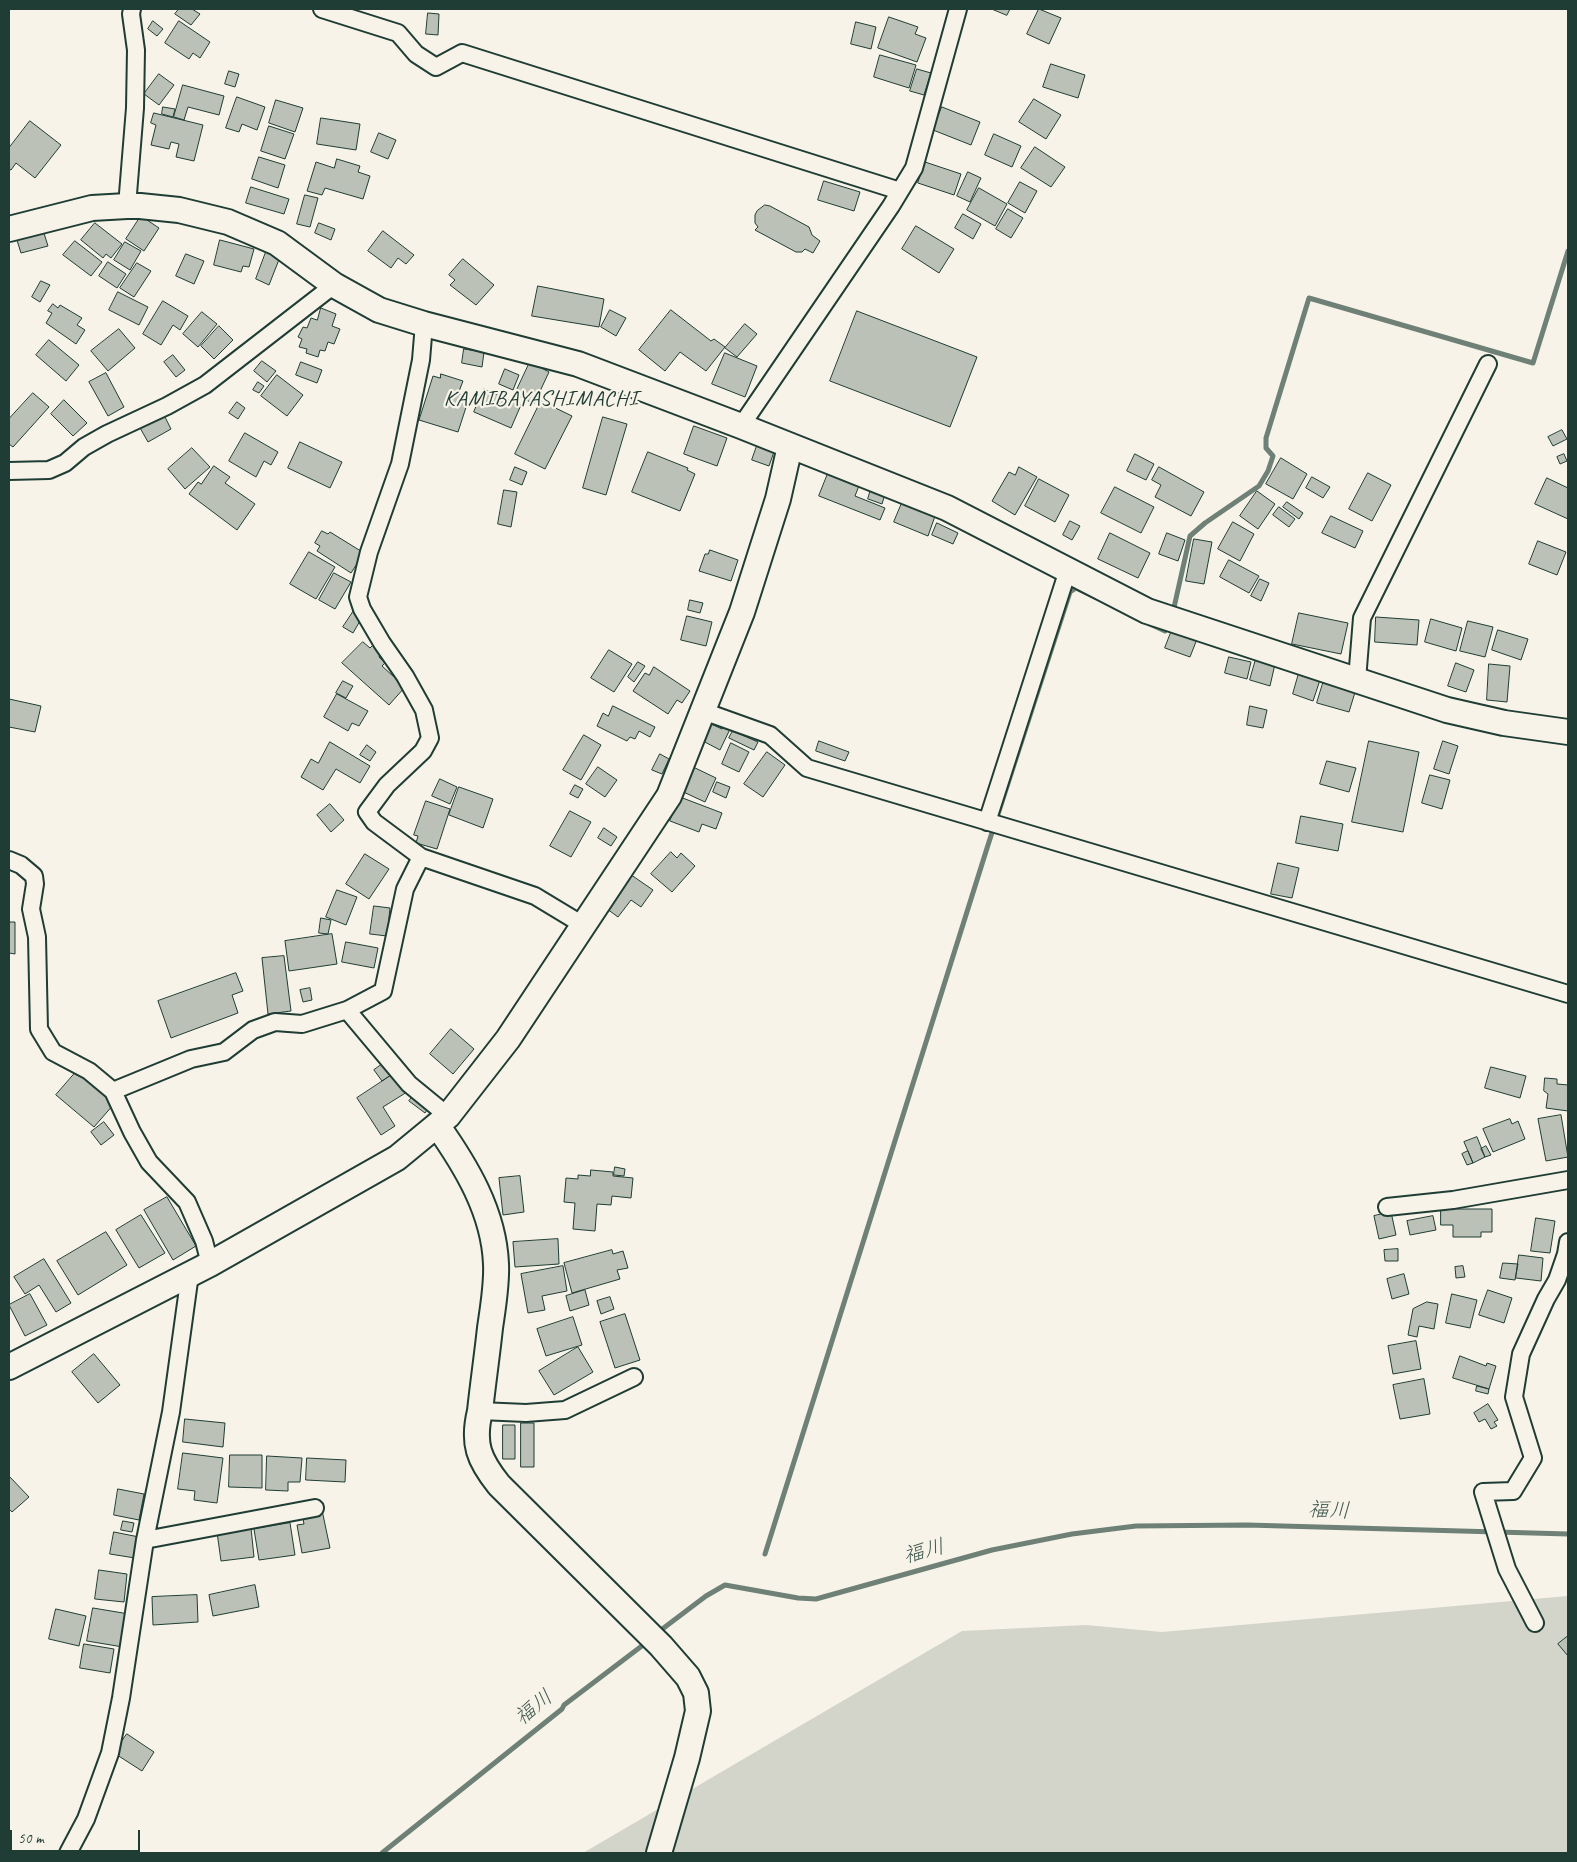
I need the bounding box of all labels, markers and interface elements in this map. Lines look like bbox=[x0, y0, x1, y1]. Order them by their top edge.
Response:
district label: KAMIBAYASHIMACHI bbox=[442, 386, 640, 412]
water label: 福川 bbox=[1308, 1498, 1350, 1524]
water label: 福川 bbox=[900, 1534, 948, 1570]
water label: 福川 bbox=[510, 1685, 558, 1731]
scale bar bbox=[12, 1820, 142, 1852]
text: 50 m bbox=[18, 1829, 44, 1848]

